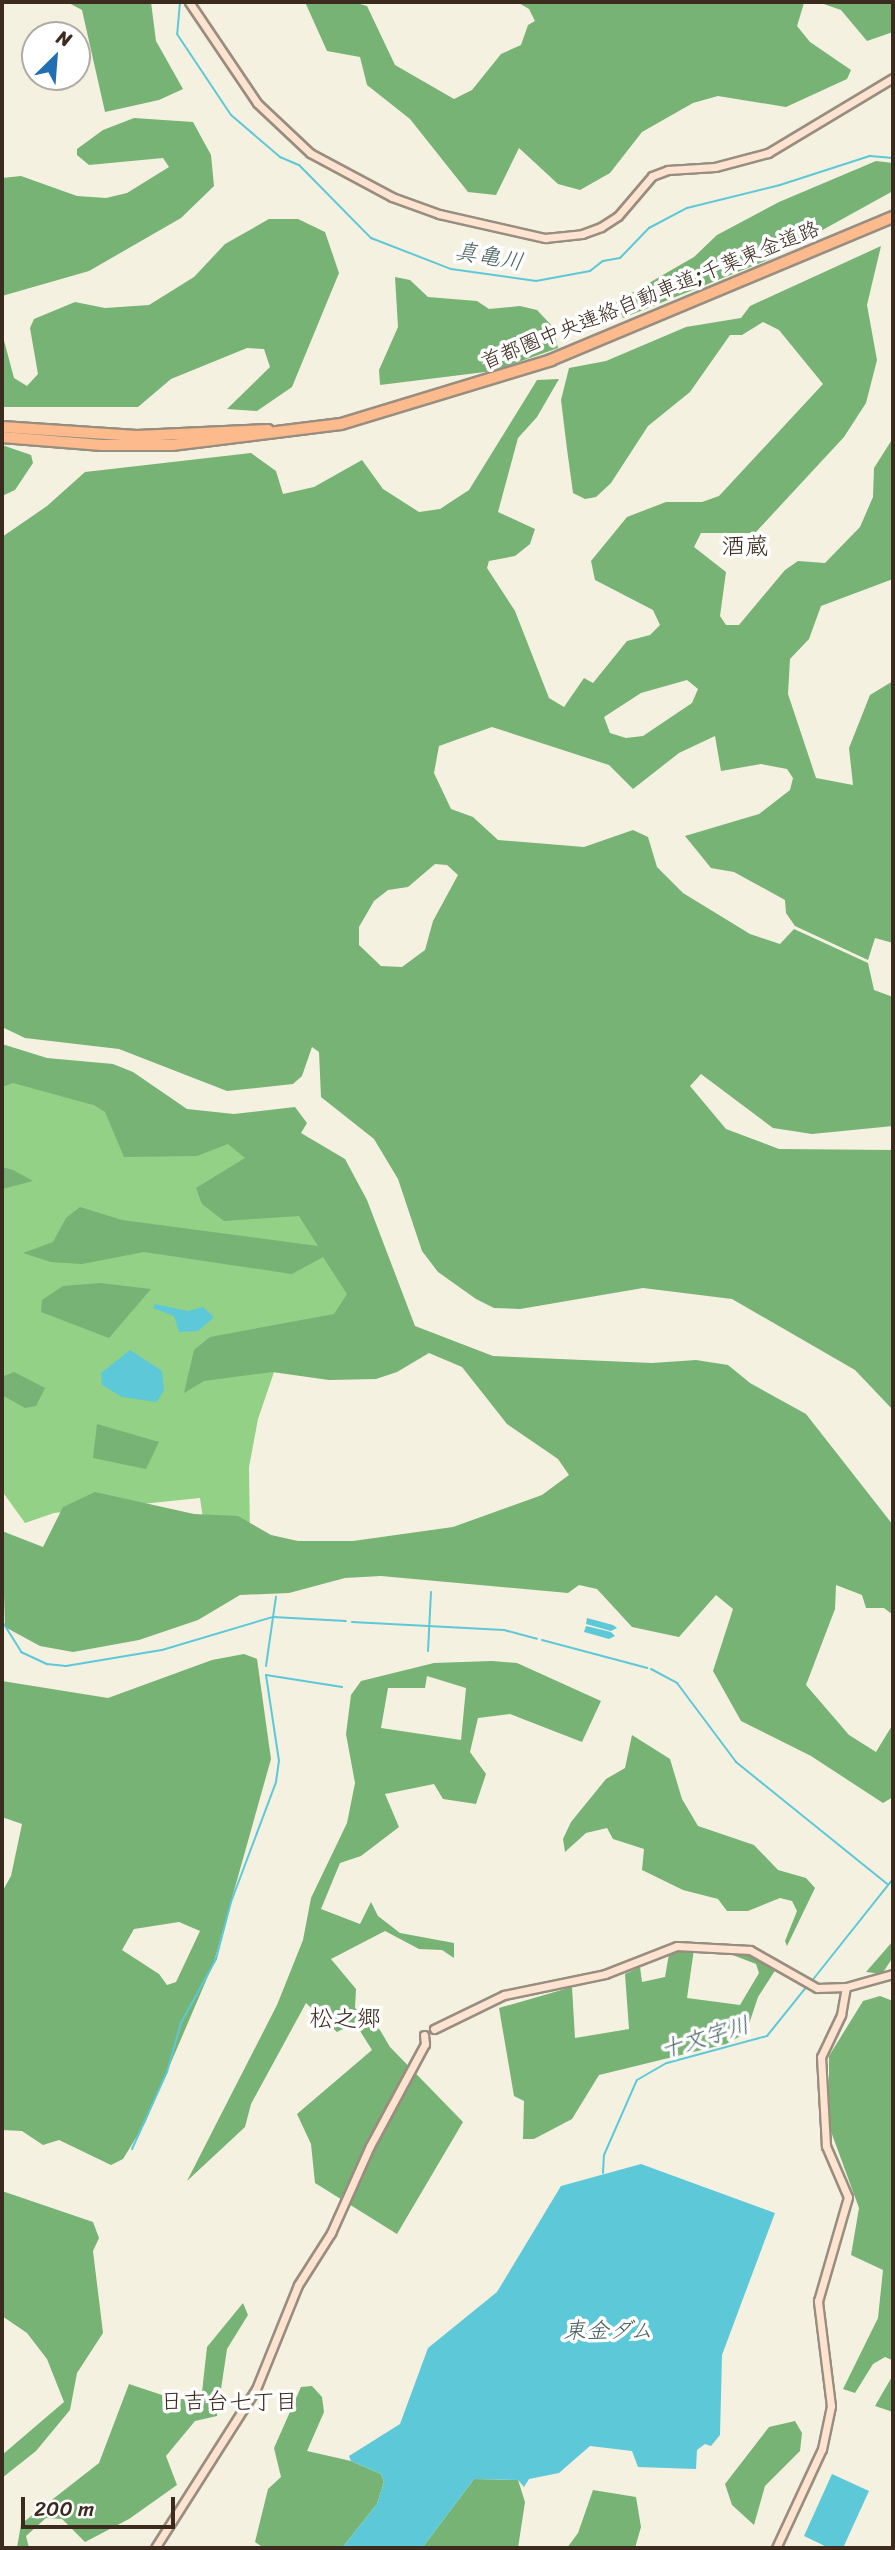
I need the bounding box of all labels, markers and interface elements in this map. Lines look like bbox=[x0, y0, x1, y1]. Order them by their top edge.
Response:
north arrow bbox=[21, 21, 91, 91]
text: N bbox=[51, 21, 77, 56]
street label: 首都圏中央連絡自動車道;千葉東金道路 bbox=[477, 215, 823, 375]
water label: 真亀川 bbox=[453, 237, 525, 277]
district label: 酒蔵 bbox=[721, 533, 769, 561]
district label: 松之郷 bbox=[309, 2005, 381, 2033]
water label: 十文字川 bbox=[657, 2011, 753, 2065]
water label: 東金ダム bbox=[562, 2317, 654, 2345]
district label: 日吉台七丁目 bbox=[160, 2388, 298, 2416]
scale bar bbox=[24, 2484, 178, 2528]
text: 200 m bbox=[34, 2490, 94, 2528]

